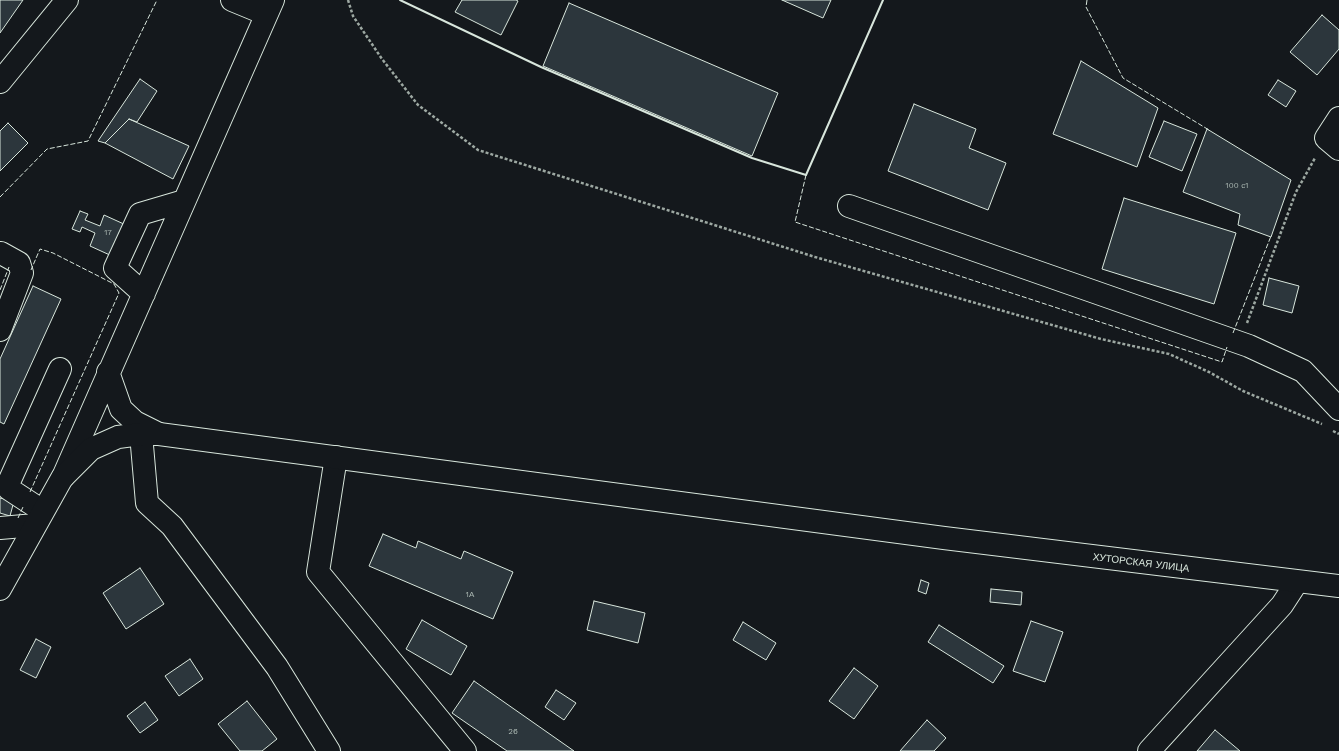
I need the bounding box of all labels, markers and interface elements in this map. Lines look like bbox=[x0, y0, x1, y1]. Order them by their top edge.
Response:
house number: 100 с1 bbox=[1226, 181, 1248, 191]
house number: 17 bbox=[104, 228, 112, 238]
street label: ХУТОРСКАЯ УЛИЦА bbox=[1092, 551, 1190, 575]
house number: 1А bbox=[466, 590, 474, 600]
house number: 26 bbox=[508, 727, 518, 737]

